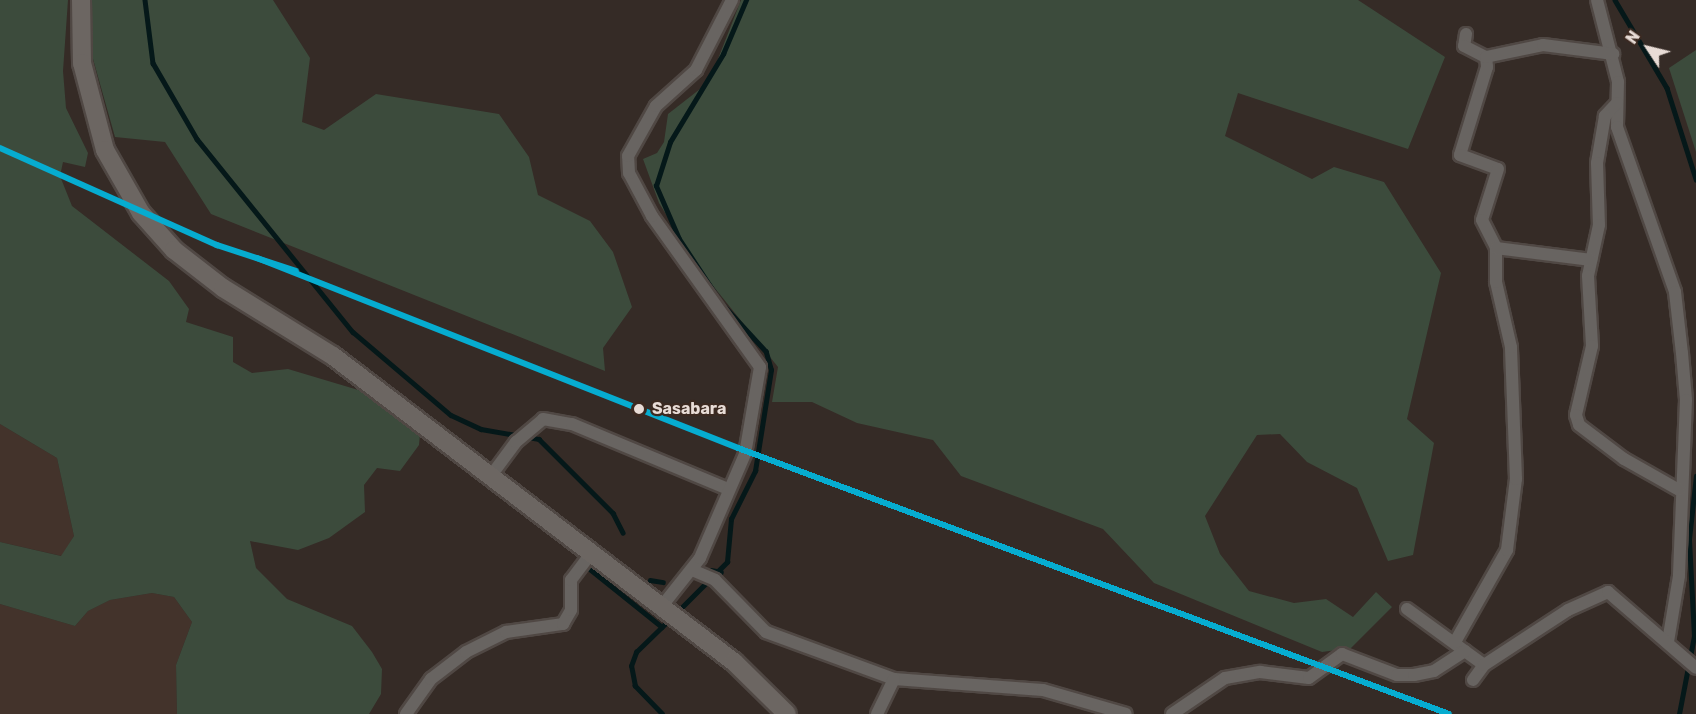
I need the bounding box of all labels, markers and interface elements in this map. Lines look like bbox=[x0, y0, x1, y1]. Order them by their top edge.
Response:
north arrow bbox=[1618, 18, 1678, 78]
text: N bbox=[1622, 27, 1644, 48]
place label: Sasabara bbox=[652, 399, 726, 419]
marker: Sasabara bbox=[630, 400, 648, 418]

